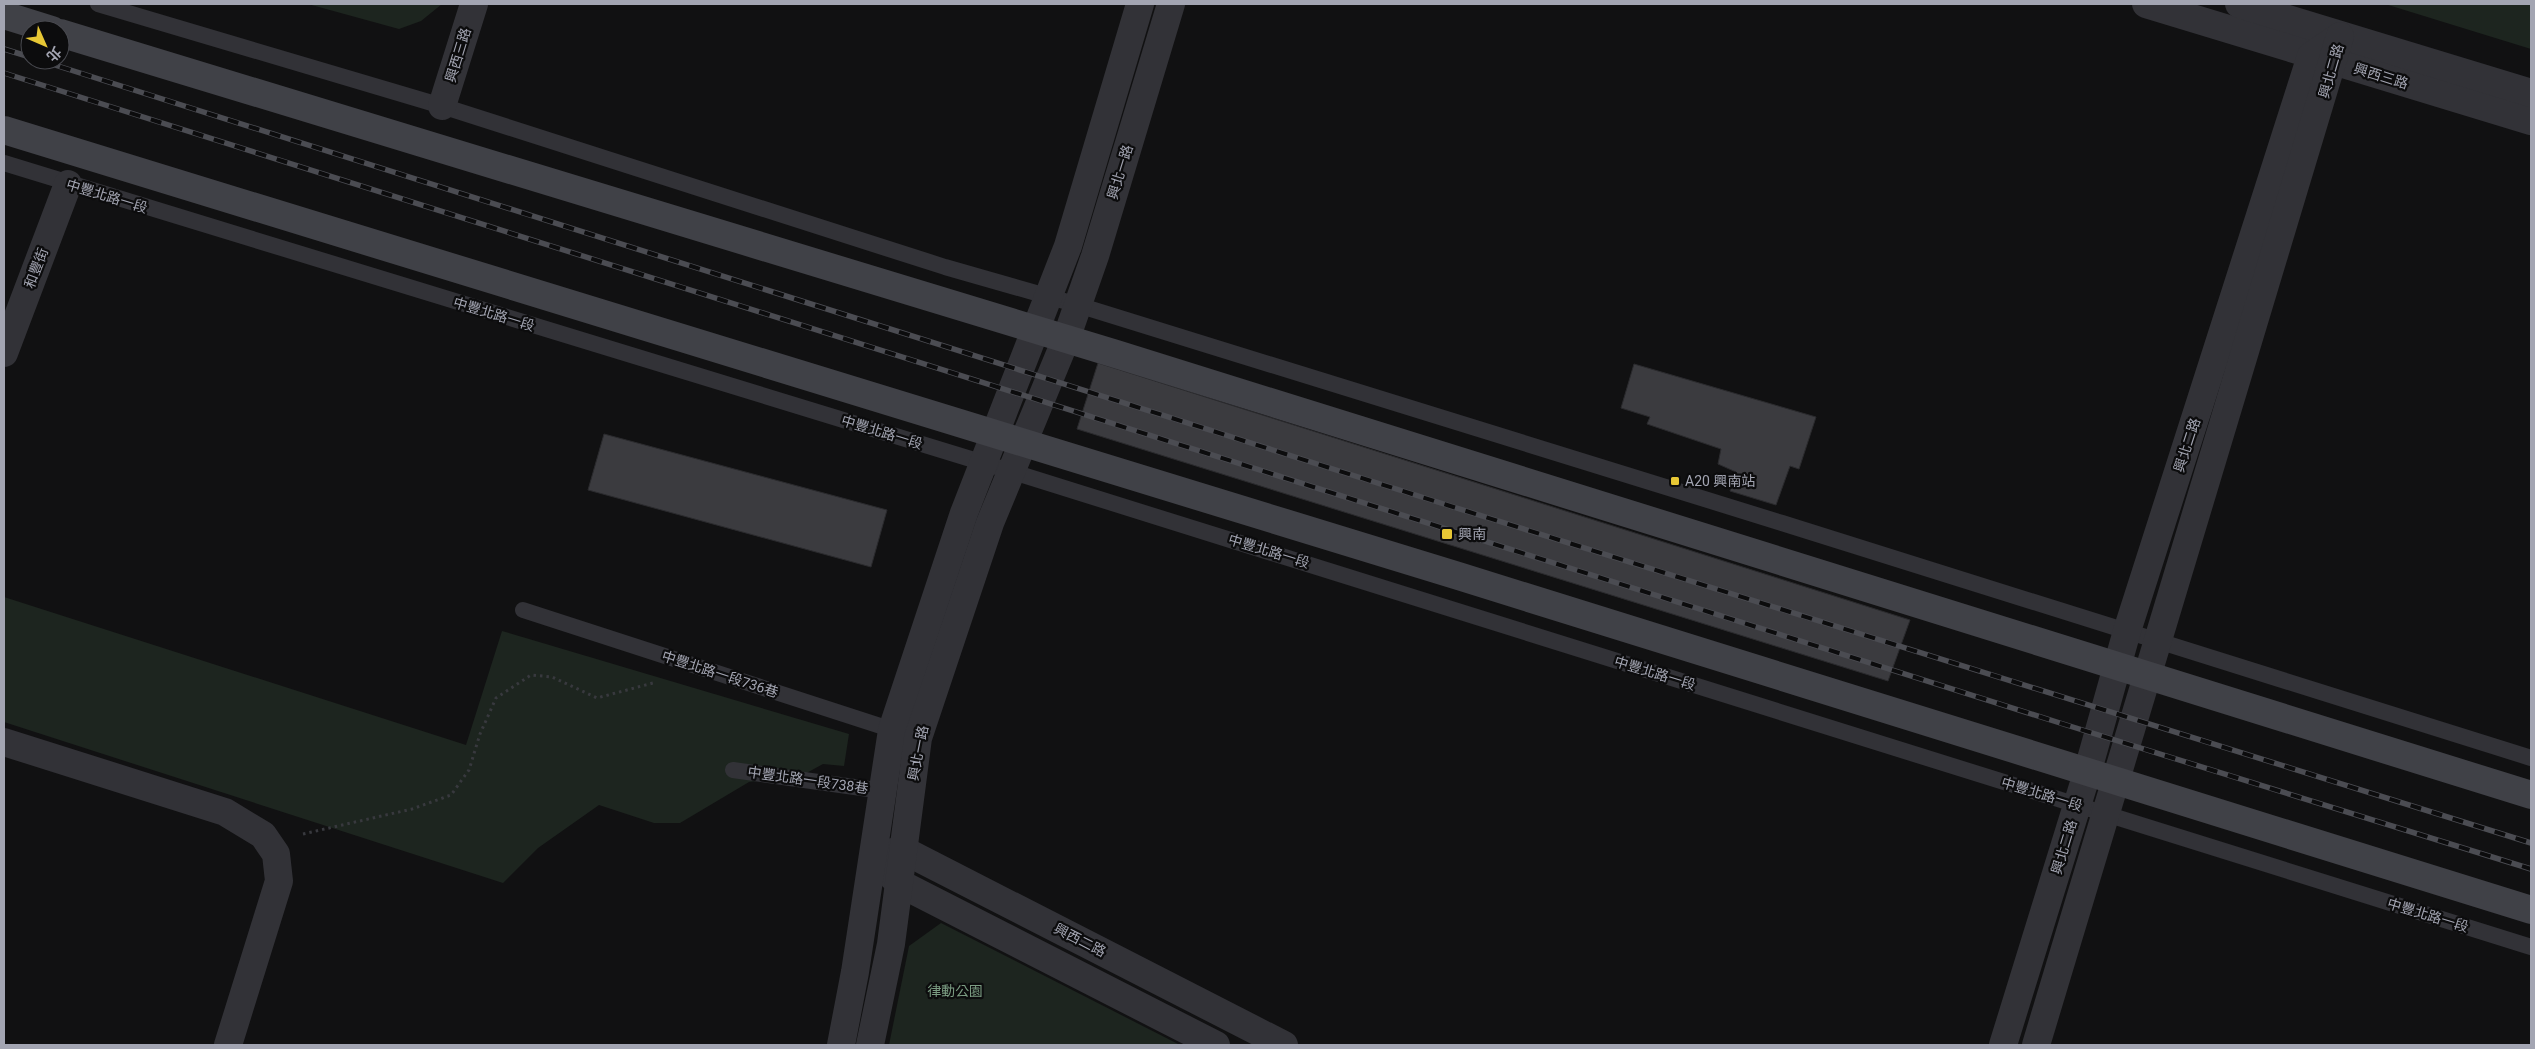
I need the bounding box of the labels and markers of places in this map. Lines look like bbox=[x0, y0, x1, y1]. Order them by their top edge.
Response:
place label: A20 興南站 bbox=[1685, 473, 1755, 489]
marker: A20 興南站 bbox=[1669, 475, 1681, 487]
place label: 興南 bbox=[1458, 526, 1486, 542]
marker: 興南 bbox=[1440, 527, 1454, 541]

